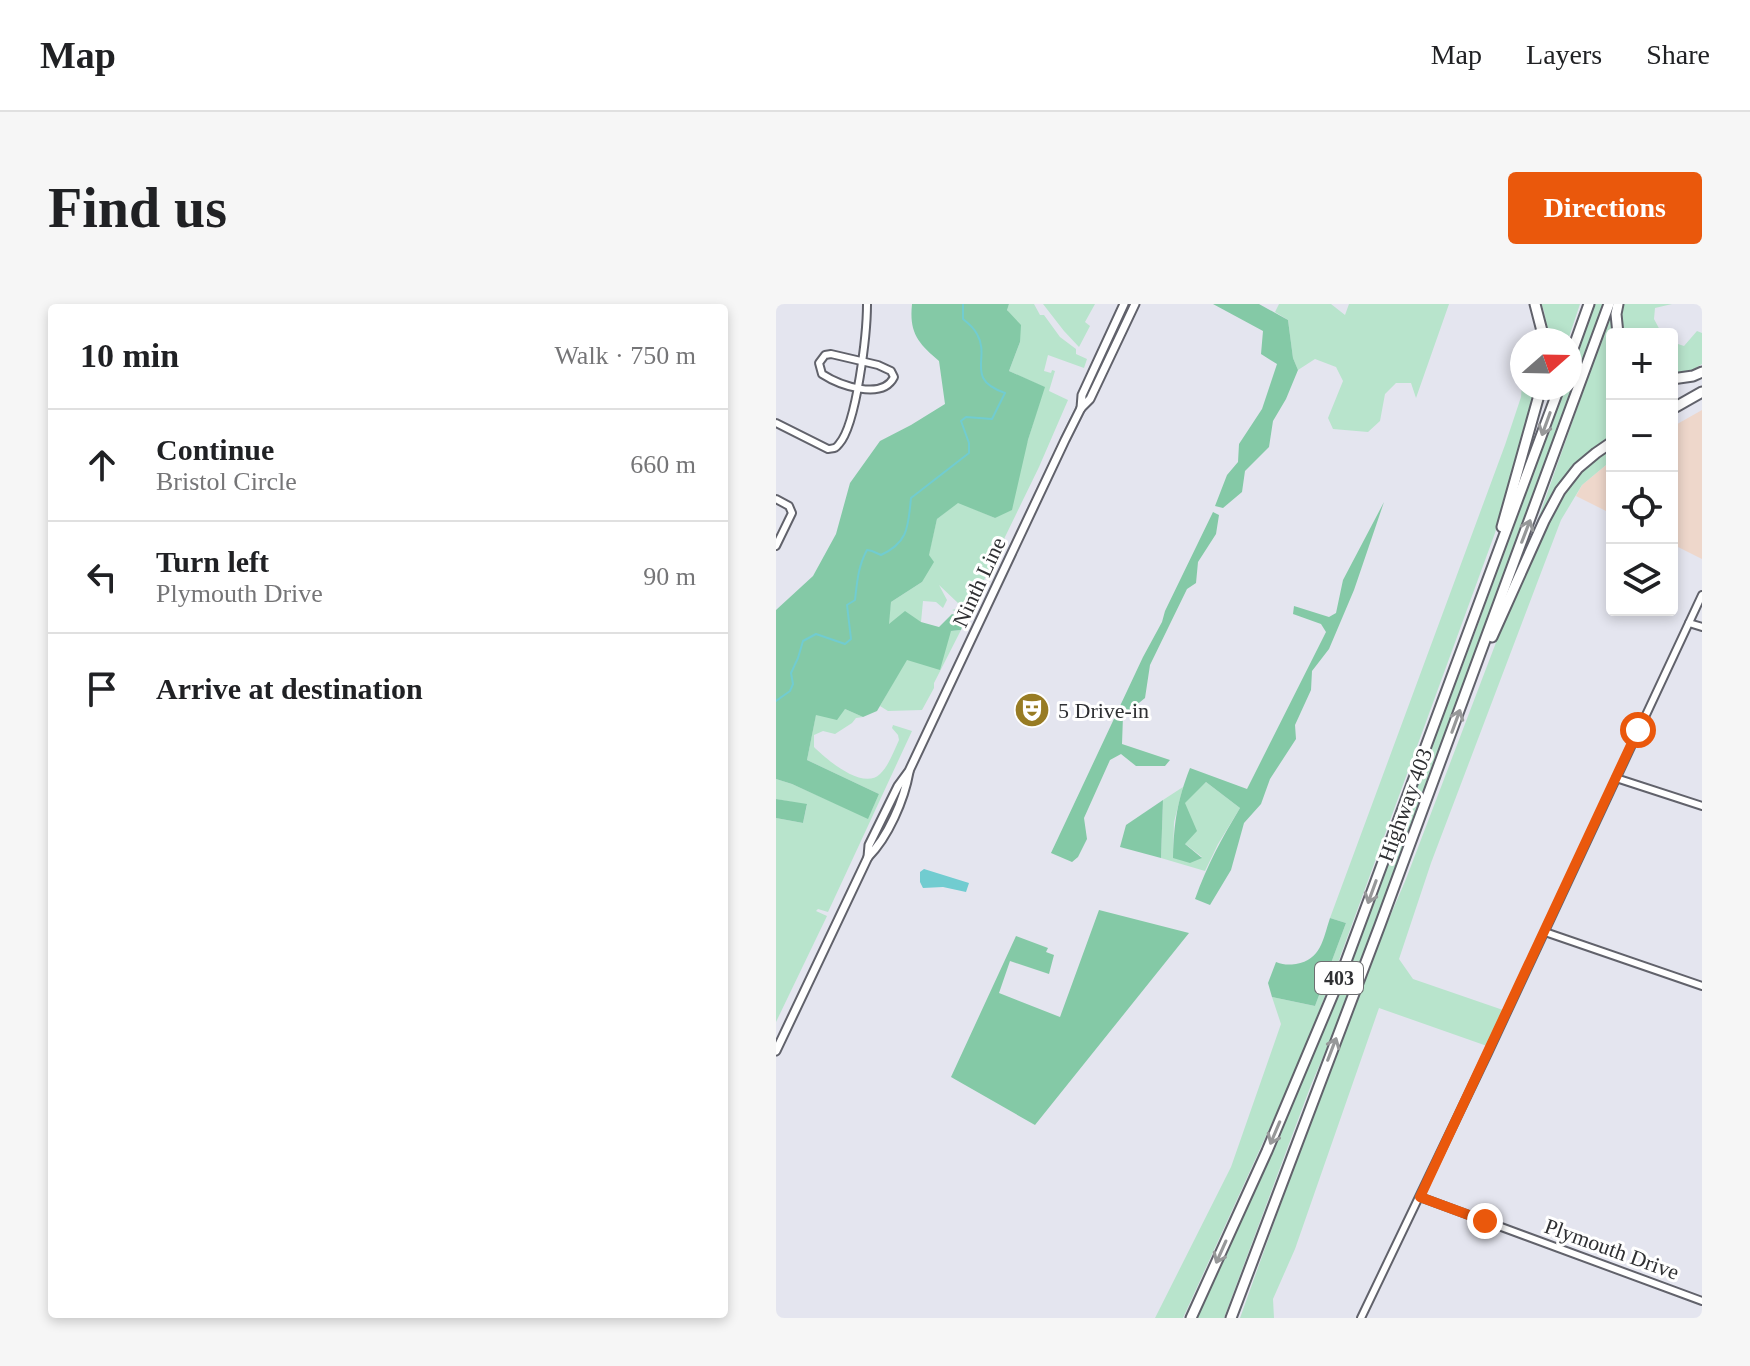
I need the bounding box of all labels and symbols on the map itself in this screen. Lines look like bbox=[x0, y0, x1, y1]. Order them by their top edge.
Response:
north arrow bbox=[1510, 328, 1582, 400]
one-way arrow bbox=[1537, 411, 1552, 436]
one-way arrow bbox=[1519, 519, 1534, 544]
street label: Ninth Line bbox=[947, 533, 1011, 631]
theatre icon: 5 Drive-in bbox=[1013, 691, 1051, 729]
place label: 5 Drive-in bbox=[1058, 698, 1149, 723]
one-way arrow bbox=[1450, 709, 1464, 734]
route start bbox=[1620, 712, 1656, 748]
street label: Highway 403 bbox=[1373, 745, 1437, 865]
one-way arrow bbox=[1364, 879, 1378, 904]
road number: 403 bbox=[1315, 962, 1363, 994]
one-way arrow bbox=[1326, 1037, 1340, 1062]
one-way arrow bbox=[1266, 1120, 1281, 1145]
route end bbox=[1467, 1203, 1503, 1239]
street label: Plymouth Drive bbox=[1541, 1213, 1683, 1285]
one-way arrow bbox=[1212, 1239, 1227, 1264]

